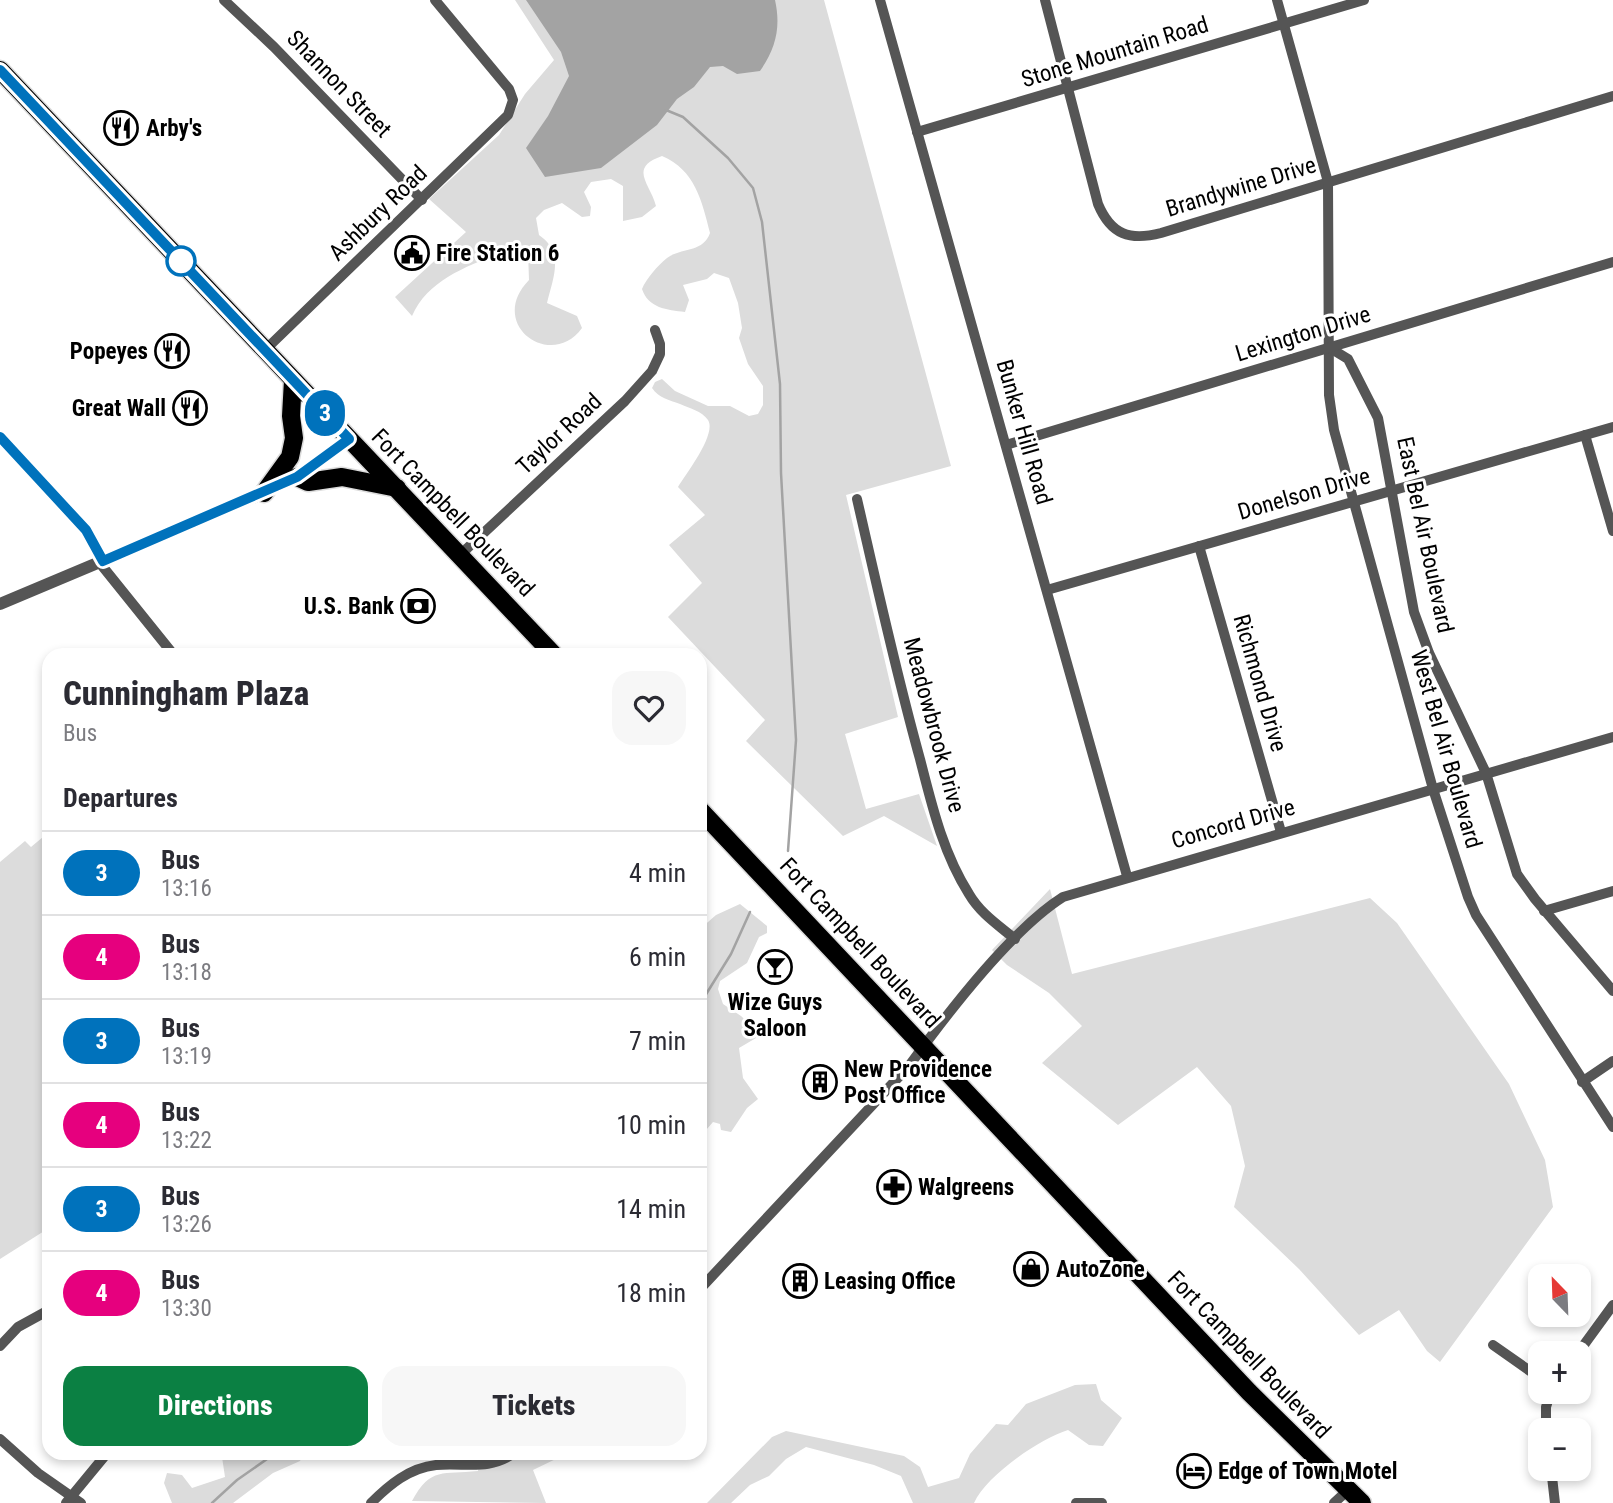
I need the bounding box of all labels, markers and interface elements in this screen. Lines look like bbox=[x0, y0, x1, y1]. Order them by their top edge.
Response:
street label: Stone Mountain Road bbox=[1018, 11, 1212, 93]
street label: Shannon Street bbox=[281, 25, 397, 143]
restaurant icon: Arby's bbox=[102, 109, 140, 147]
place label: Arby's bbox=[146, 115, 202, 142]
street label: Brandywine Drive bbox=[1163, 151, 1319, 223]
street label: Ashbury Road bbox=[323, 160, 433, 266]
public building icon: Fire Station 6 bbox=[393, 234, 431, 272]
place label: Fire Station 6 bbox=[436, 240, 559, 267]
unlabelled marker bbox=[166, 246, 196, 276]
street label: Lexington Drive bbox=[1232, 301, 1374, 367]
restaurant icon: Popeyes bbox=[153, 332, 191, 370]
place label: Popeyes bbox=[70, 338, 148, 365]
street label: Bunker Hill Road bbox=[990, 356, 1058, 508]
street label: Taylor Road bbox=[511, 388, 607, 480]
restaurant icon: Great Wall bbox=[171, 389, 209, 427]
line badge: 3 bbox=[302, 390, 348, 436]
place label: Great Wall bbox=[72, 395, 166, 422]
text: 3 bbox=[319, 399, 331, 427]
street label: Fort Campbell Boulevard bbox=[366, 424, 540, 602]
street label: East Bel Air Boulevard bbox=[1391, 434, 1459, 636]
street label: Donelson Drive bbox=[1235, 462, 1373, 526]
bank icon: U.S. Bank bbox=[399, 587, 437, 625]
place label: U.S. Bank bbox=[304, 593, 395, 620]
street label: Richmond Drive bbox=[1227, 611, 1293, 755]
street label: Meadowbrook Drive bbox=[898, 635, 970, 815]
street label: West Bel Air Boulevard bbox=[1405, 647, 1487, 851]
button: heart bbox=[612, 671, 686, 745]
text: Cunningham Plaza bbox=[63, 674, 309, 713]
text: Bus bbox=[63, 720, 97, 747]
text: Departures bbox=[63, 783, 178, 813]
street label: Concord Drive bbox=[1168, 793, 1298, 855]
text: Bus bbox=[161, 845, 200, 875]
street label: Fort Campbell Boulevard bbox=[774, 852, 946, 1034]
text: 4 min bbox=[629, 858, 686, 888]
text: 3 bbox=[95, 859, 108, 887]
text: 13:16 bbox=[161, 875, 212, 902]
text: Bus bbox=[161, 929, 200, 959]
text: 6 min bbox=[629, 942, 686, 972]
text: 4 bbox=[95, 943, 108, 971]
bar icon: Wize Guys Saloon bbox=[756, 948, 794, 986]
text: 13:18 bbox=[161, 959, 212, 986]
place label: Wize Guys Saloon bbox=[727, 989, 823, 1042]
text: Bus bbox=[161, 1013, 200, 1043]
text: 7 min bbox=[629, 1026, 686, 1056]
text: 3 bbox=[95, 1027, 108, 1055]
text: 13:19 bbox=[161, 1043, 212, 1070]
place label: New Providence Post Office bbox=[844, 1056, 992, 1109]
building icon: New Providence Post Office bbox=[801, 1063, 839, 1101]
text: Bus bbox=[161, 1097, 200, 1127]
text: 10 min bbox=[616, 1110, 686, 1140]
text: 4 bbox=[95, 1111, 108, 1139]
text: 13:22 bbox=[161, 1127, 212, 1154]
pharmacy icon: Walgreens bbox=[875, 1168, 913, 1206]
place label: Walgreens bbox=[918, 1174, 1014, 1201]
text: Bus bbox=[161, 1181, 200, 1211]
text: 14 min bbox=[616, 1194, 686, 1224]
text: 3 bbox=[95, 1195, 108, 1223]
text: 13:26 bbox=[161, 1211, 212, 1238]
shop icon: AutoZone bbox=[1012, 1250, 1050, 1288]
place label: AutoZone bbox=[1056, 1256, 1145, 1283]
building icon: Leasing Office bbox=[781, 1262, 819, 1300]
north arrow bbox=[1528, 1264, 1591, 1326]
map controls bbox=[1528, 1264, 1591, 1481]
text: Bus bbox=[161, 1265, 200, 1295]
street label: Fort Campbell Boulevard bbox=[1162, 1266, 1336, 1444]
place label: Leasing Office bbox=[824, 1268, 956, 1295]
text: 18 min bbox=[616, 1278, 686, 1308]
text: 4 bbox=[95, 1279, 108, 1307]
text: 13:30 bbox=[161, 1295, 212, 1322]
button: + bbox=[1528, 1341, 1591, 1404]
button: Directions bbox=[63, 1366, 368, 1446]
button: Tickets bbox=[382, 1366, 686, 1446]
button: − bbox=[1528, 1418, 1591, 1481]
hotel icon: Edge of Town Motel bbox=[1175, 1452, 1213, 1490]
place label: Edge of Town Motel bbox=[1218, 1458, 1398, 1485]

